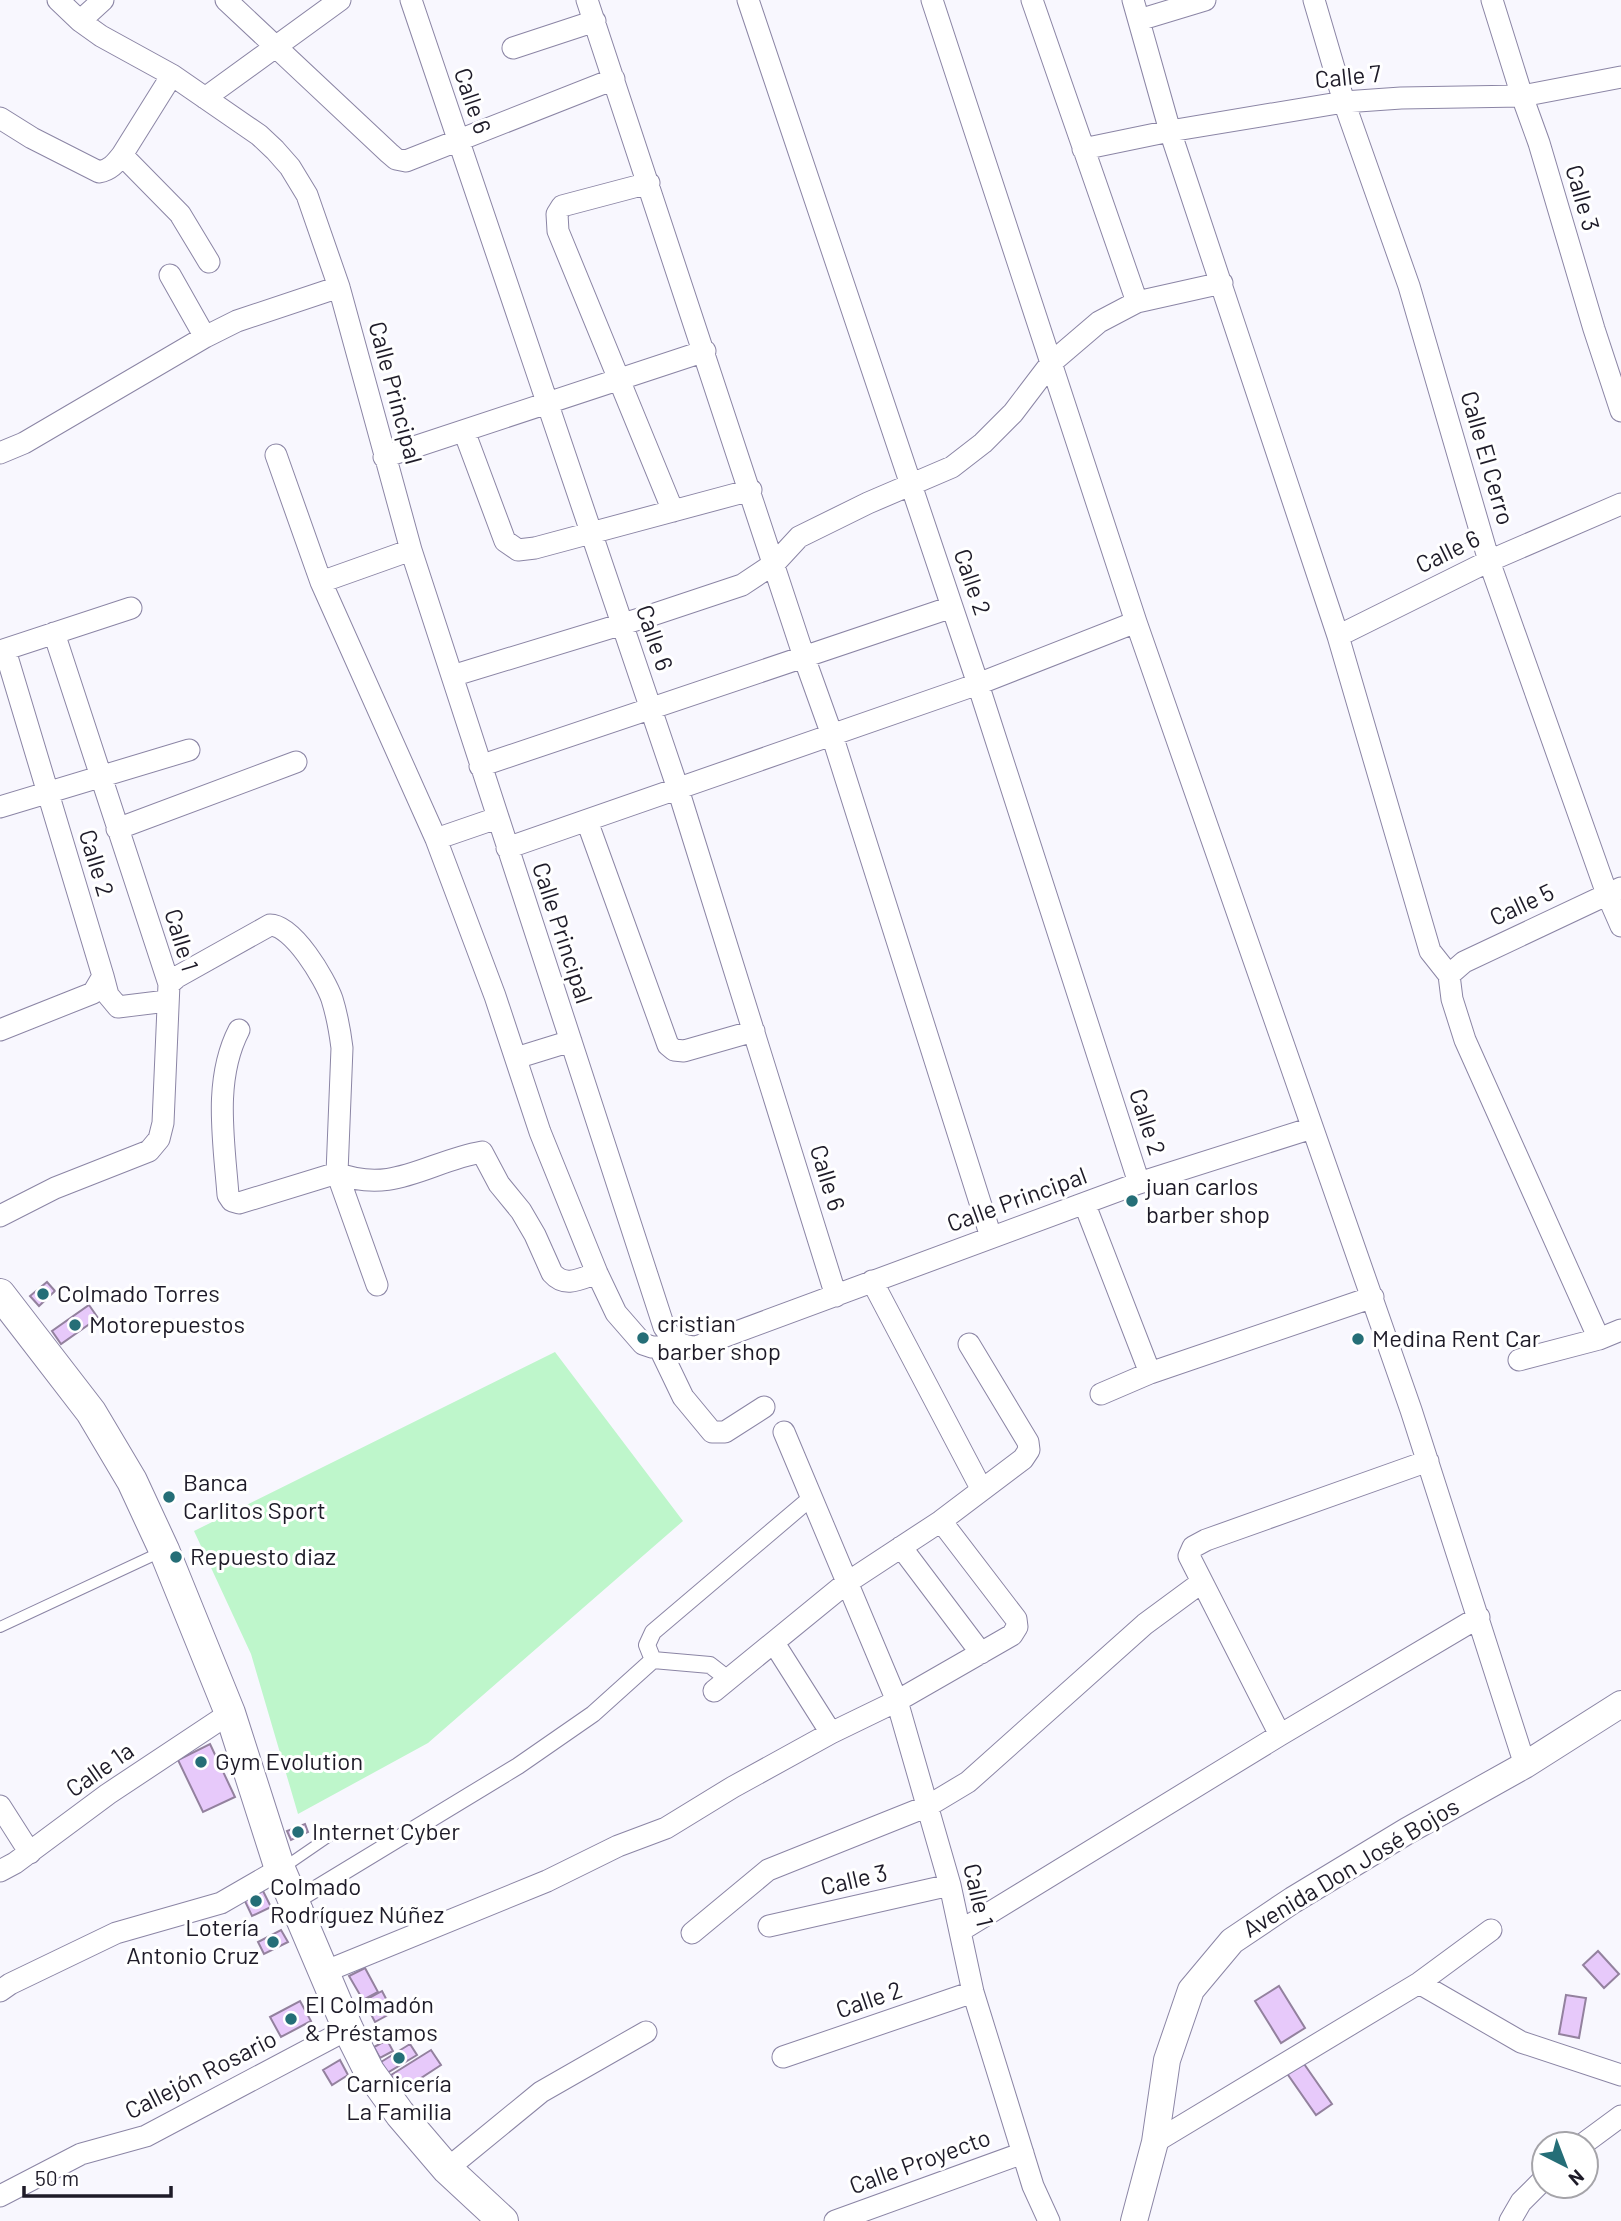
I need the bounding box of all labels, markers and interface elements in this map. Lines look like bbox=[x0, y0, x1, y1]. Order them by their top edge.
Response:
street label: Calle 7 bbox=[1313, 58, 1383, 93]
street label: Calle 6 bbox=[449, 64, 498, 137]
street label: Calle 3 bbox=[1560, 161, 1607, 234]
street label: Calle Principal bbox=[363, 318, 429, 467]
street label: Calle El Cerro bbox=[1455, 387, 1521, 528]
street label: Calle 6 bbox=[1411, 523, 1484, 579]
street label: Calle 2 bbox=[949, 545, 998, 618]
street label: Calle 6 bbox=[631, 601, 680, 674]
street label: Calle 2 bbox=[74, 826, 121, 899]
street label: Calle Principal bbox=[527, 858, 600, 1007]
street label: Calle 5 bbox=[1485, 876, 1558, 931]
street label: Calle 1 bbox=[159, 905, 206, 974]
street label: Calle 2 bbox=[1124, 1085, 1173, 1158]
street label: Calle 6 bbox=[805, 1141, 852, 1214]
street label: Calle Principal bbox=[943, 1160, 1090, 1237]
place label: juan carlos barber shop bbox=[1145, 1171, 1270, 1228]
marker: juan carlos barber shop bbox=[1124, 1193, 1140, 1209]
place label: Colmado Torres bbox=[57, 1278, 220, 1307]
marker: Colmado Torres bbox=[35, 1286, 51, 1302]
place label: cristian barber shop bbox=[657, 1308, 781, 1365]
place label: Motorepuestos bbox=[89, 1309, 245, 1338]
marker: Motorepuestos bbox=[67, 1317, 83, 1333]
place label: Medina Rent Car bbox=[1372, 1323, 1541, 1352]
marker: cristian barber shop bbox=[635, 1330, 651, 1346]
marker: Medina Rent Car bbox=[1350, 1331, 1366, 1347]
place label: Banca Carlitos Sport bbox=[183, 1467, 326, 1524]
marker: Banca Carlitos Sport bbox=[161, 1489, 177, 1505]
place label: Repuesto diaz bbox=[190, 1541, 336, 1570]
marker: Repuesto diaz bbox=[168, 1549, 184, 1565]
street label: Calle 1a bbox=[60, 1735, 139, 1802]
place label: Gym Evolution bbox=[215, 1746, 363, 1775]
marker: Gym Evolution bbox=[193, 1754, 209, 1770]
street label: Avenida Don José Bojos bbox=[1237, 1791, 1464, 1943]
place label: Internet Cyber bbox=[312, 1816, 460, 1845]
marker: Internet Cyber bbox=[290, 1824, 306, 1840]
street label: Calle 3 bbox=[817, 1857, 890, 1900]
street label: Calle 1 bbox=[958, 1860, 1001, 1929]
place label: Colmado Rodríguez Núñez bbox=[270, 1871, 444, 1928]
marker: Colmado Rodríguez Núñez bbox=[248, 1893, 264, 1909]
place label: Lotería Antonio Cruz bbox=[126, 1912, 259, 1969]
marker: Lotería Antonio Cruz bbox=[265, 1934, 281, 1950]
street label: Calle 2 bbox=[832, 1974, 905, 2023]
place label: El Colmadón & Préstamos bbox=[305, 1989, 438, 2046]
marker: El Colmadón & Préstamos bbox=[283, 2011, 299, 2027]
street label: Callejón Rosario bbox=[120, 2023, 281, 2124]
marker: Carnicería La Familia bbox=[391, 2050, 407, 2066]
place label: Carnicería La Familia bbox=[346, 2068, 452, 2125]
street label: Calle Proyecto bbox=[845, 2122, 994, 2200]
north arrow bbox=[1530, 2130, 1600, 2200]
scale bar bbox=[24, 2154, 172, 2198]
text: 50 m bbox=[35, 2165, 79, 2190]
text: N bbox=[1564, 2165, 1589, 2191]

